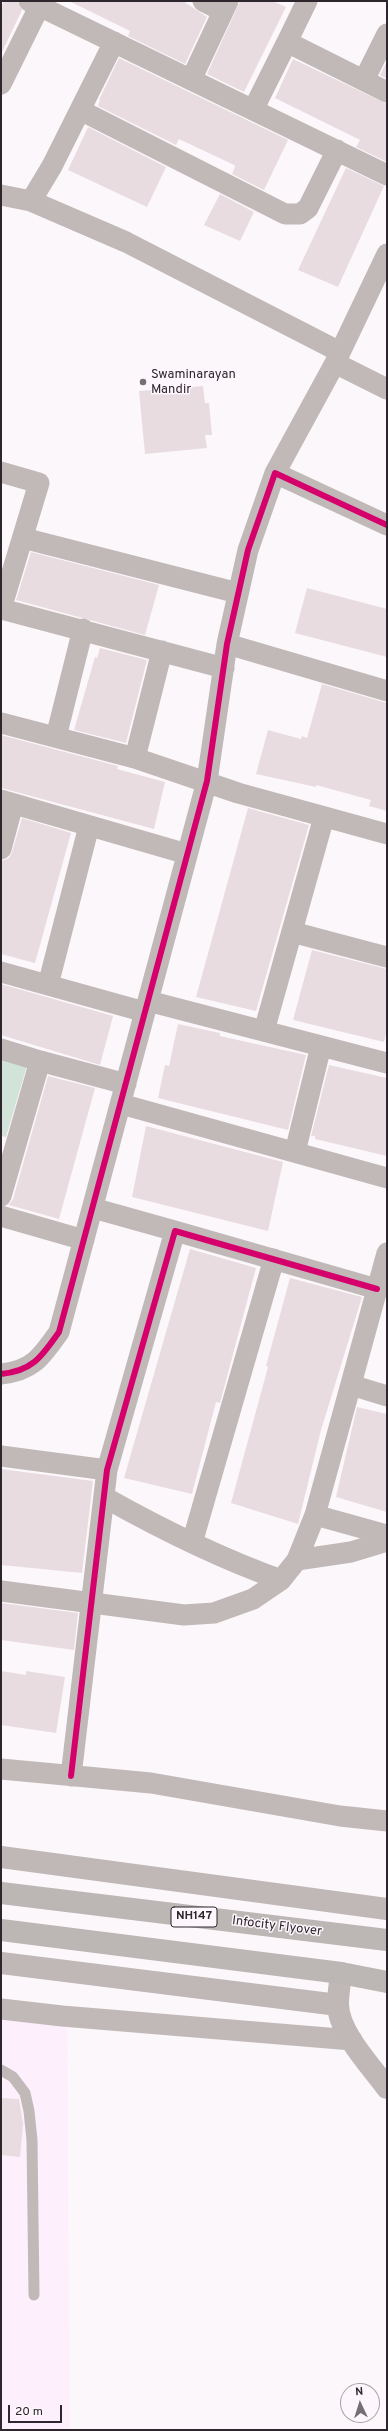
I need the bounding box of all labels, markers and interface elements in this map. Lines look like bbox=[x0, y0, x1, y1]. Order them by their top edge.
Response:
place label: Swaminarayan Mandir bbox=[151, 367, 236, 398]
marker: Swaminarayan Mandir bbox=[138, 377, 148, 387]
road number: NH147 bbox=[171, 1907, 217, 1927]
street label: Infocity Flyover bbox=[231, 1914, 323, 1940]
north arrow bbox=[340, 2383, 380, 2423]
text: N bbox=[355, 2385, 364, 2399]
scale bar bbox=[10, 2397, 64, 2423]
text: 20 m bbox=[15, 2404, 43, 2420]

